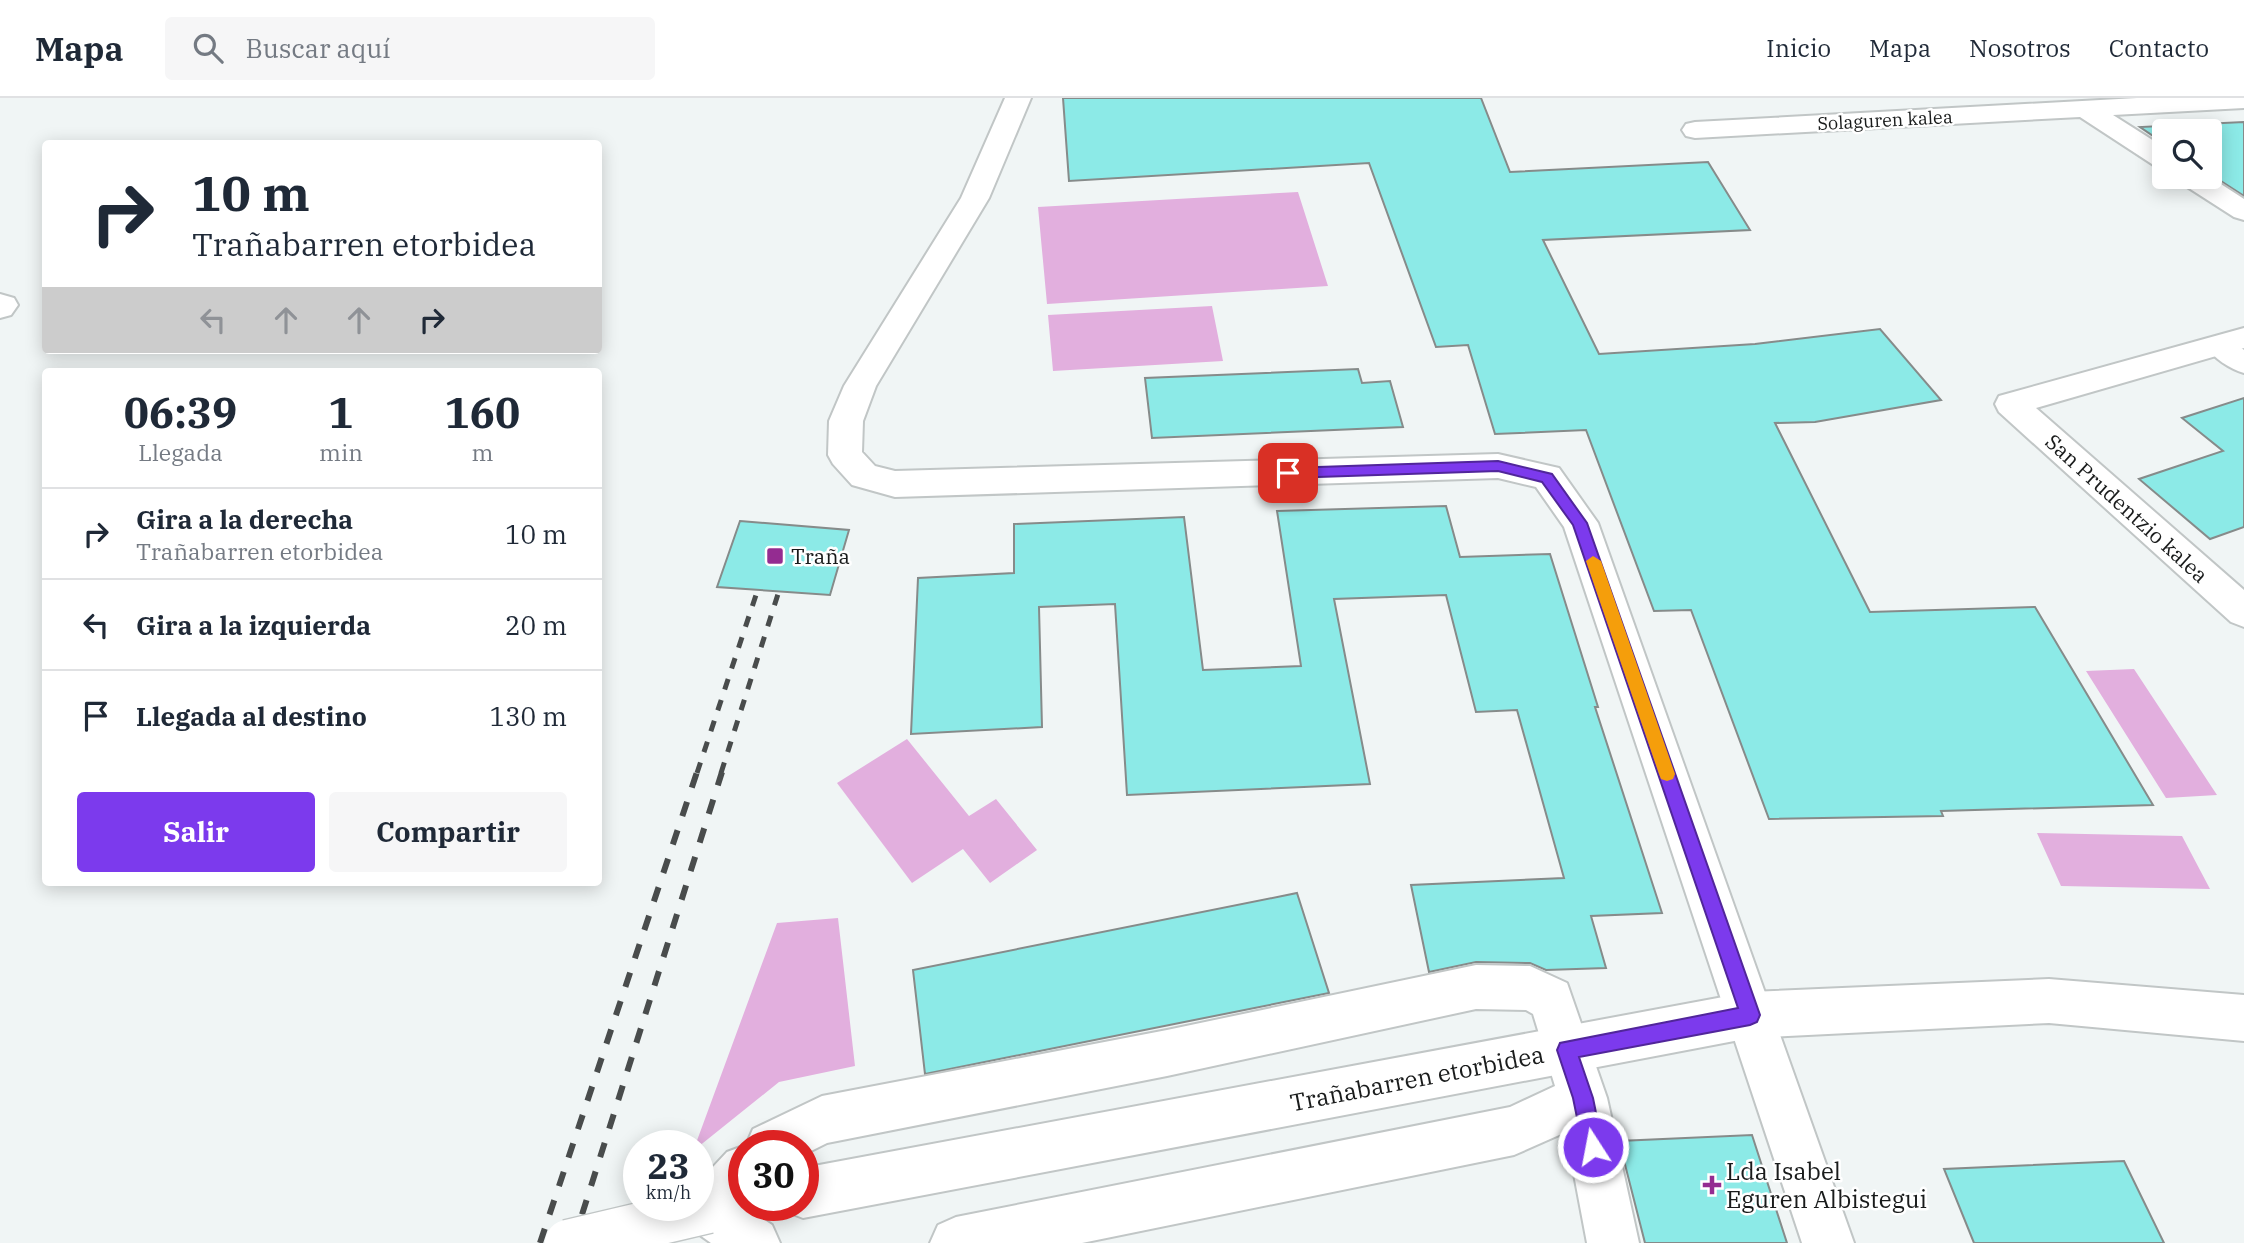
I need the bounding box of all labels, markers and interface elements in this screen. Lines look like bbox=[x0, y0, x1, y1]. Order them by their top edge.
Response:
search box bbox=[165, 17, 655, 80]
text: Mapa bbox=[35, 27, 123, 70]
icon: search bbox=[189, 29, 227, 67]
text: Buscar aquí bbox=[245, 31, 391, 65]
text: Inicio bbox=[1766, 32, 1831, 64]
text: Mapa bbox=[1869, 32, 1931, 64]
text: Nosotros bbox=[1969, 32, 2071, 64]
text: Contacto bbox=[2109, 32, 2209, 64]
street label: Solaguren kalea bbox=[1817, 105, 1953, 135]
map controls bbox=[2152, 119, 2222, 189]
button: search bbox=[2152, 119, 2222, 189]
text: 10 m bbox=[192, 161, 310, 224]
icon: right bbox=[77, 168, 168, 259]
text: Trañabarren etorbidea bbox=[192, 223, 536, 265]
icon: left bbox=[194, 301, 232, 339]
icon: ahead bbox=[267, 301, 305, 339]
icon: ahead bbox=[340, 301, 378, 339]
icon: right bbox=[413, 301, 451, 339]
text: 06:39 bbox=[124, 385, 237, 440]
text: 1 bbox=[328, 385, 354, 440]
text: 160 bbox=[445, 385, 520, 440]
street label: San Prudentzio kalea bbox=[2040, 427, 2214, 589]
text: Llegada bbox=[138, 437, 223, 467]
text: min bbox=[319, 437, 363, 467]
text: m bbox=[471, 437, 493, 467]
pin bbox=[1258, 443, 1318, 503]
icon: arrive bbox=[1269, 454, 1307, 492]
text: Gira a la derecha bbox=[136, 502, 353, 536]
icon: right bbox=[77, 515, 115, 553]
text: 10 m bbox=[505, 517, 567, 551]
text: Trañabarren etorbidea bbox=[136, 536, 383, 566]
place label: Traña bbox=[791, 542, 850, 570]
marker: Traña bbox=[765, 546, 785, 566]
icon: left bbox=[77, 606, 115, 644]
text: Gira a la izquierda bbox=[136, 608, 371, 642]
text: 20 m bbox=[505, 608, 567, 642]
icon: arrive bbox=[77, 697, 115, 735]
text: Llegada al destino bbox=[136, 699, 367, 733]
text: 130 m bbox=[489, 699, 567, 733]
button: Salir bbox=[77, 792, 315, 872]
button: Compartir bbox=[329, 792, 567, 872]
street label: Trañabarren etorbidea bbox=[1287, 1038, 1547, 1118]
position arrow bbox=[1556, 1110, 1630, 1184]
speed limit sign: 30 bbox=[728, 1130, 819, 1221]
text: 23 bbox=[647, 1143, 690, 1189]
place label: Lda Isabel Eguren Albistegui bbox=[1726, 1155, 1927, 1215]
marker: Lda Isabel Eguren Albistegui bbox=[1704, 1177, 1720, 1193]
text: km/h bbox=[646, 1181, 691, 1204]

